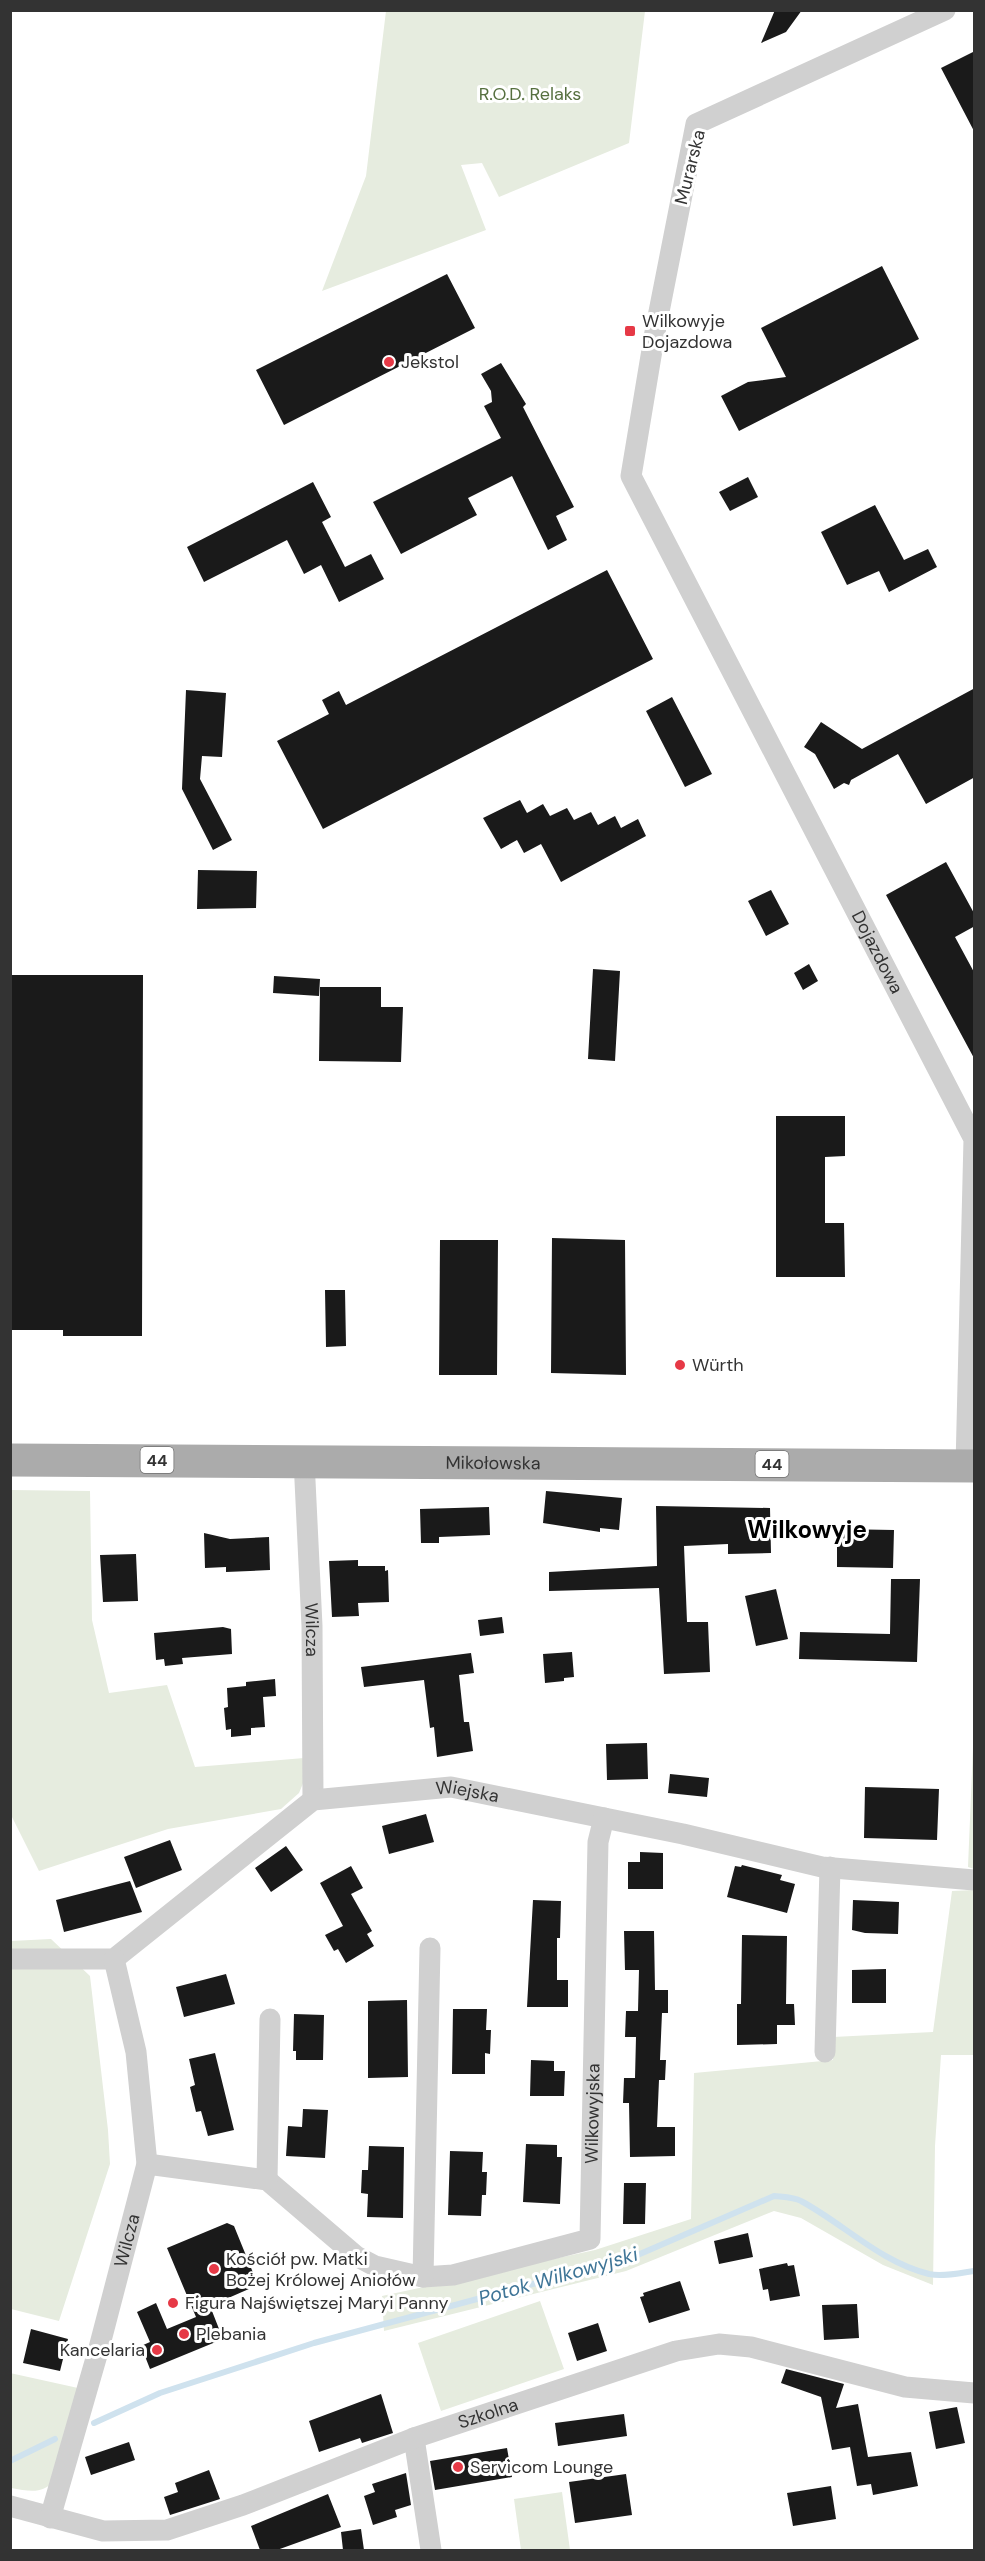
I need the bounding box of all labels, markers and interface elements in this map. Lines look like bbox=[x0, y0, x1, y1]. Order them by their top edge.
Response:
park label: R.O.D. Relaks bbox=[479, 82, 581, 106]
street label: Murarska bbox=[669, 127, 711, 207]
place label: Wilkowyje Dojazdowa bbox=[642, 309, 732, 354]
marker: Wilkowyje Dojazdowa bbox=[623, 324, 637, 338]
place label: Jekstol bbox=[401, 350, 459, 374]
marker: Jekstol bbox=[382, 355, 396, 369]
street label: Dojazdowa bbox=[846, 907, 909, 998]
place label: Würth bbox=[692, 1353, 744, 1377]
marker: Würth bbox=[673, 1358, 687, 1372]
road number: 44 bbox=[140, 1447, 174, 1473]
street label: Mikołowska bbox=[445, 1451, 541, 1475]
road number: 44 bbox=[756, 1451, 788, 1477]
district label: Wilkowyje bbox=[747, 1514, 867, 1545]
street label: Wilcza bbox=[299, 1602, 324, 1657]
street label: Wiejska bbox=[435, 1775, 501, 1808]
street label: Wilkowyjska bbox=[580, 2063, 606, 2164]
street label: Wilcza bbox=[109, 2211, 145, 2270]
water label: Potok Wilkowyjski bbox=[475, 2240, 642, 2311]
place label: Kościół pw. Matki Bożej Królowej Aniołów bbox=[226, 2247, 416, 2292]
marker: Kościół pw. Matki Bożej Królowej Aniołów bbox=[207, 2262, 221, 2276]
place label: Figura Najświętszej Maryi Panny bbox=[185, 2291, 448, 2315]
marker: Figura Najświętszej Maryi Panny bbox=[166, 2296, 180, 2310]
place label: Plebania bbox=[196, 2322, 266, 2346]
marker: Plebania bbox=[177, 2327, 191, 2341]
place label: Kancelaria bbox=[60, 2338, 145, 2362]
marker: Kancelaria bbox=[150, 2343, 164, 2357]
street label: Szkolna bbox=[455, 2392, 521, 2435]
place label: Servicom Lounge bbox=[470, 2455, 613, 2479]
marker: Servicom Lounge bbox=[451, 2460, 465, 2474]

